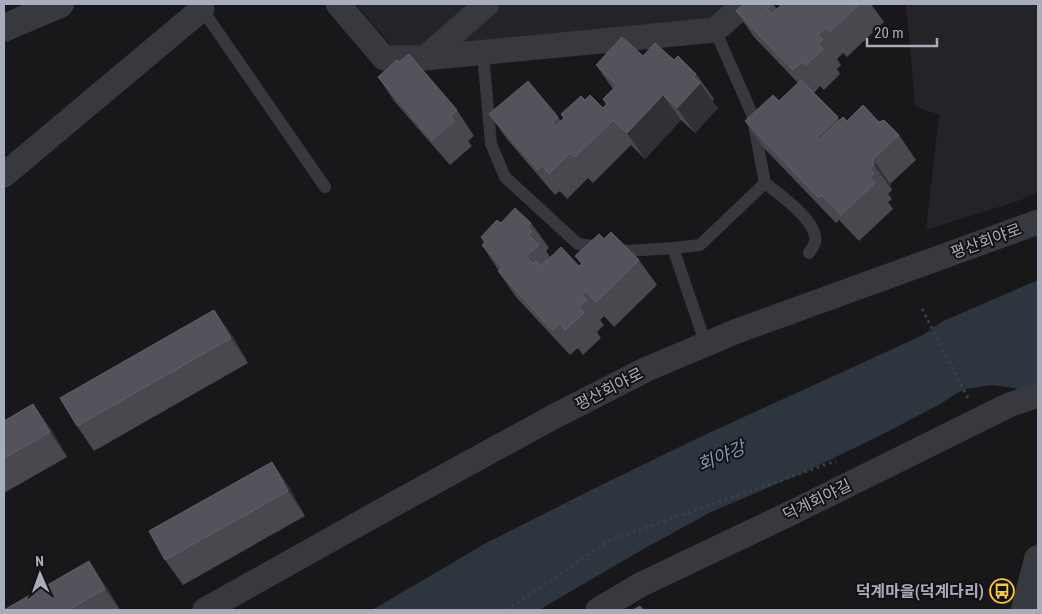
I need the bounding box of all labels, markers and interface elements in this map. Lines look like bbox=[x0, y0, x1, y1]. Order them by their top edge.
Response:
scale bar bbox=[867, 15, 937, 47]
text: 20 m bbox=[874, 24, 904, 42]
street label: 평산회야로 bbox=[948, 219, 1024, 263]
street label: 평산회야로 bbox=[572, 364, 646, 414]
water label: 회야강 bbox=[694, 436, 750, 475]
street label: 덕계회야길 bbox=[780, 475, 854, 525]
north arrow bbox=[15, 549, 65, 599]
text: N bbox=[35, 553, 44, 569]
bus stop icon: 덕계마을(덕계다리) bbox=[989, 578, 1015, 604]
place label: 덕계마을(덕계다리) bbox=[856, 582, 984, 601]

